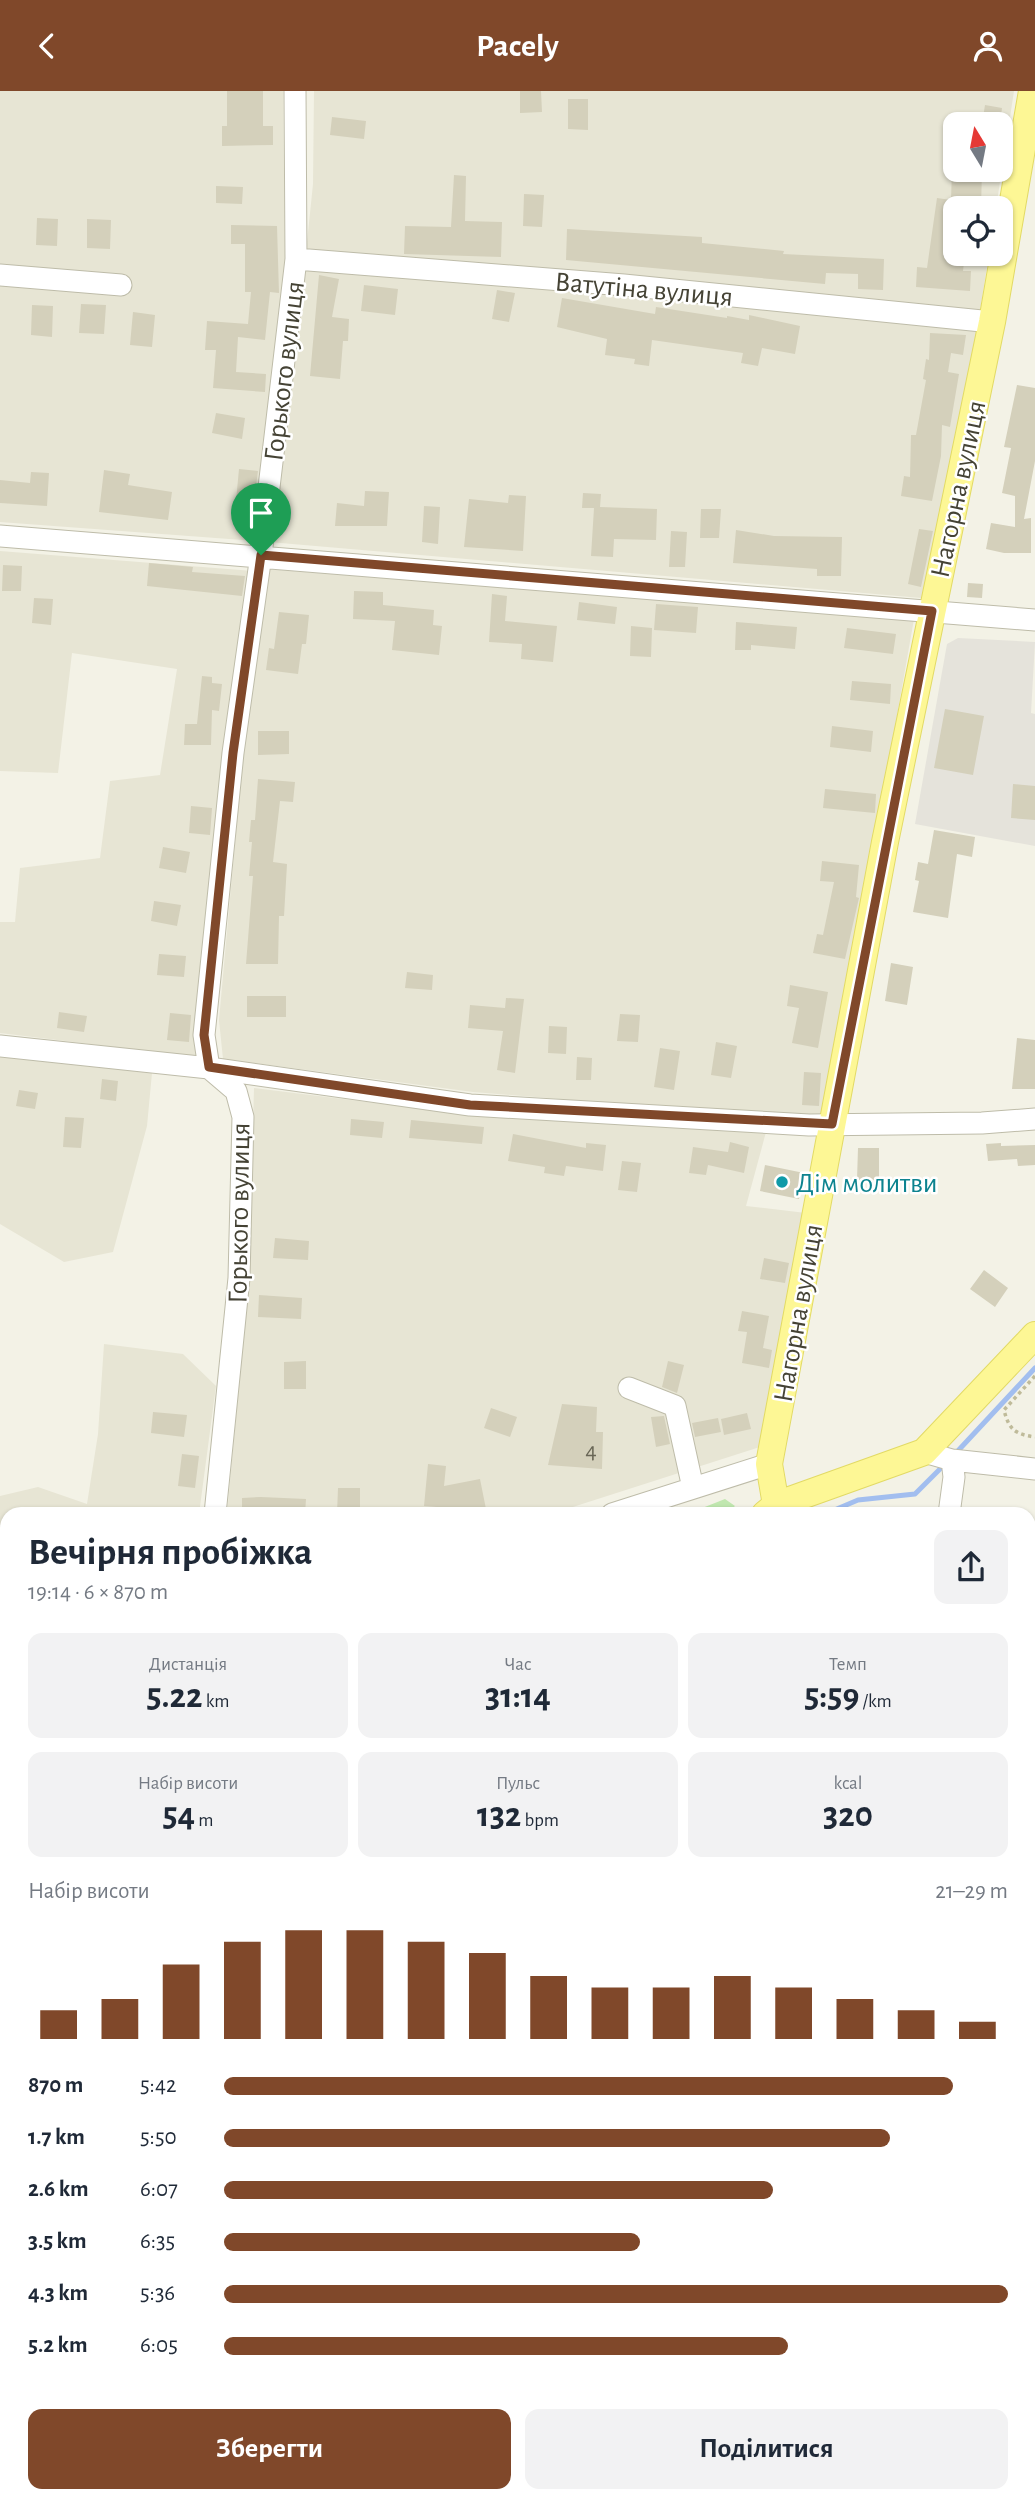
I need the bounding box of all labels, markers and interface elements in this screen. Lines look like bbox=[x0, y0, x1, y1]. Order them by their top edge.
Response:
icon: back bbox=[28, 27, 66, 65]
icon: person bbox=[969, 27, 1007, 65]
text: Pacely bbox=[476, 30, 559, 62]
north arrow bbox=[943, 112, 1013, 182]
map controls bbox=[943, 112, 1013, 266]
button: locate bbox=[943, 196, 1013, 266]
street label: Ватутіна вулиця bbox=[554, 268, 734, 312]
street label: Горького вулиця bbox=[260, 280, 310, 463]
street label: Нагорна вулиця bbox=[927, 398, 991, 581]
pin bbox=[231, 483, 291, 555]
icon: arrive bbox=[242, 494, 280, 532]
street label: Горького вулиця bbox=[224, 1122, 256, 1304]
place label: Дім молитви bbox=[796, 1170, 938, 1198]
marker: Дім молитви bbox=[774, 1174, 790, 1190]
street label: Нагорна вулиця bbox=[770, 1222, 828, 1405]
house number: 4 bbox=[585, 1439, 597, 1463]
button: share bbox=[934, 1530, 1008, 1604]
text: Вечірня пробіжка bbox=[28, 1534, 312, 1572]
text: 19:14 · 6 × 870 m bbox=[28, 1581, 168, 1604]
text: Дистанція bbox=[149, 1655, 227, 1674]
text: Час bbox=[504, 1655, 532, 1674]
text: Темп bbox=[829, 1655, 867, 1674]
text: 5.22 bbox=[146, 1679, 203, 1714]
text: 31:14 bbox=[485, 1679, 551, 1714]
text: 5:59 bbox=[804, 1679, 859, 1714]
text: km bbox=[203, 1692, 230, 1711]
text: /km bbox=[859, 1692, 892, 1711]
text: Набір висоти bbox=[138, 1774, 238, 1793]
text: Пульс bbox=[496, 1774, 540, 1793]
text: kcal bbox=[834, 1774, 862, 1793]
text: 54 bbox=[162, 1798, 195, 1833]
text: 132 bbox=[477, 1798, 521, 1833]
text: 320 bbox=[823, 1798, 873, 1833]
text: m bbox=[195, 1811, 214, 1830]
text: bpm bbox=[521, 1811, 559, 1830]
text: Набір висоти bbox=[28, 1880, 150, 1903]
text: 21–29 m bbox=[935, 1880, 1008, 1903]
text: 870 m bbox=[28, 2074, 83, 2097]
text: 5:42 bbox=[140, 2074, 176, 2097]
text: 1.7 km bbox=[28, 2126, 85, 2149]
text: 5:50 bbox=[140, 2126, 177, 2149]
text: 2.6 km bbox=[28, 2178, 89, 2201]
text: 6:07 bbox=[140, 2178, 178, 2201]
text: 3.5 km bbox=[28, 2230, 87, 2253]
text: 6:35 bbox=[140, 2230, 175, 2253]
text: 4.3 km bbox=[28, 2282, 88, 2305]
text: 5:36 bbox=[140, 2282, 175, 2305]
text: 5.2 km bbox=[28, 2334, 87, 2357]
text: 6:05 bbox=[140, 2334, 178, 2357]
button: Зберегти bbox=[28, 2409, 511, 2489]
button: Поділитися bbox=[525, 2409, 1008, 2489]

